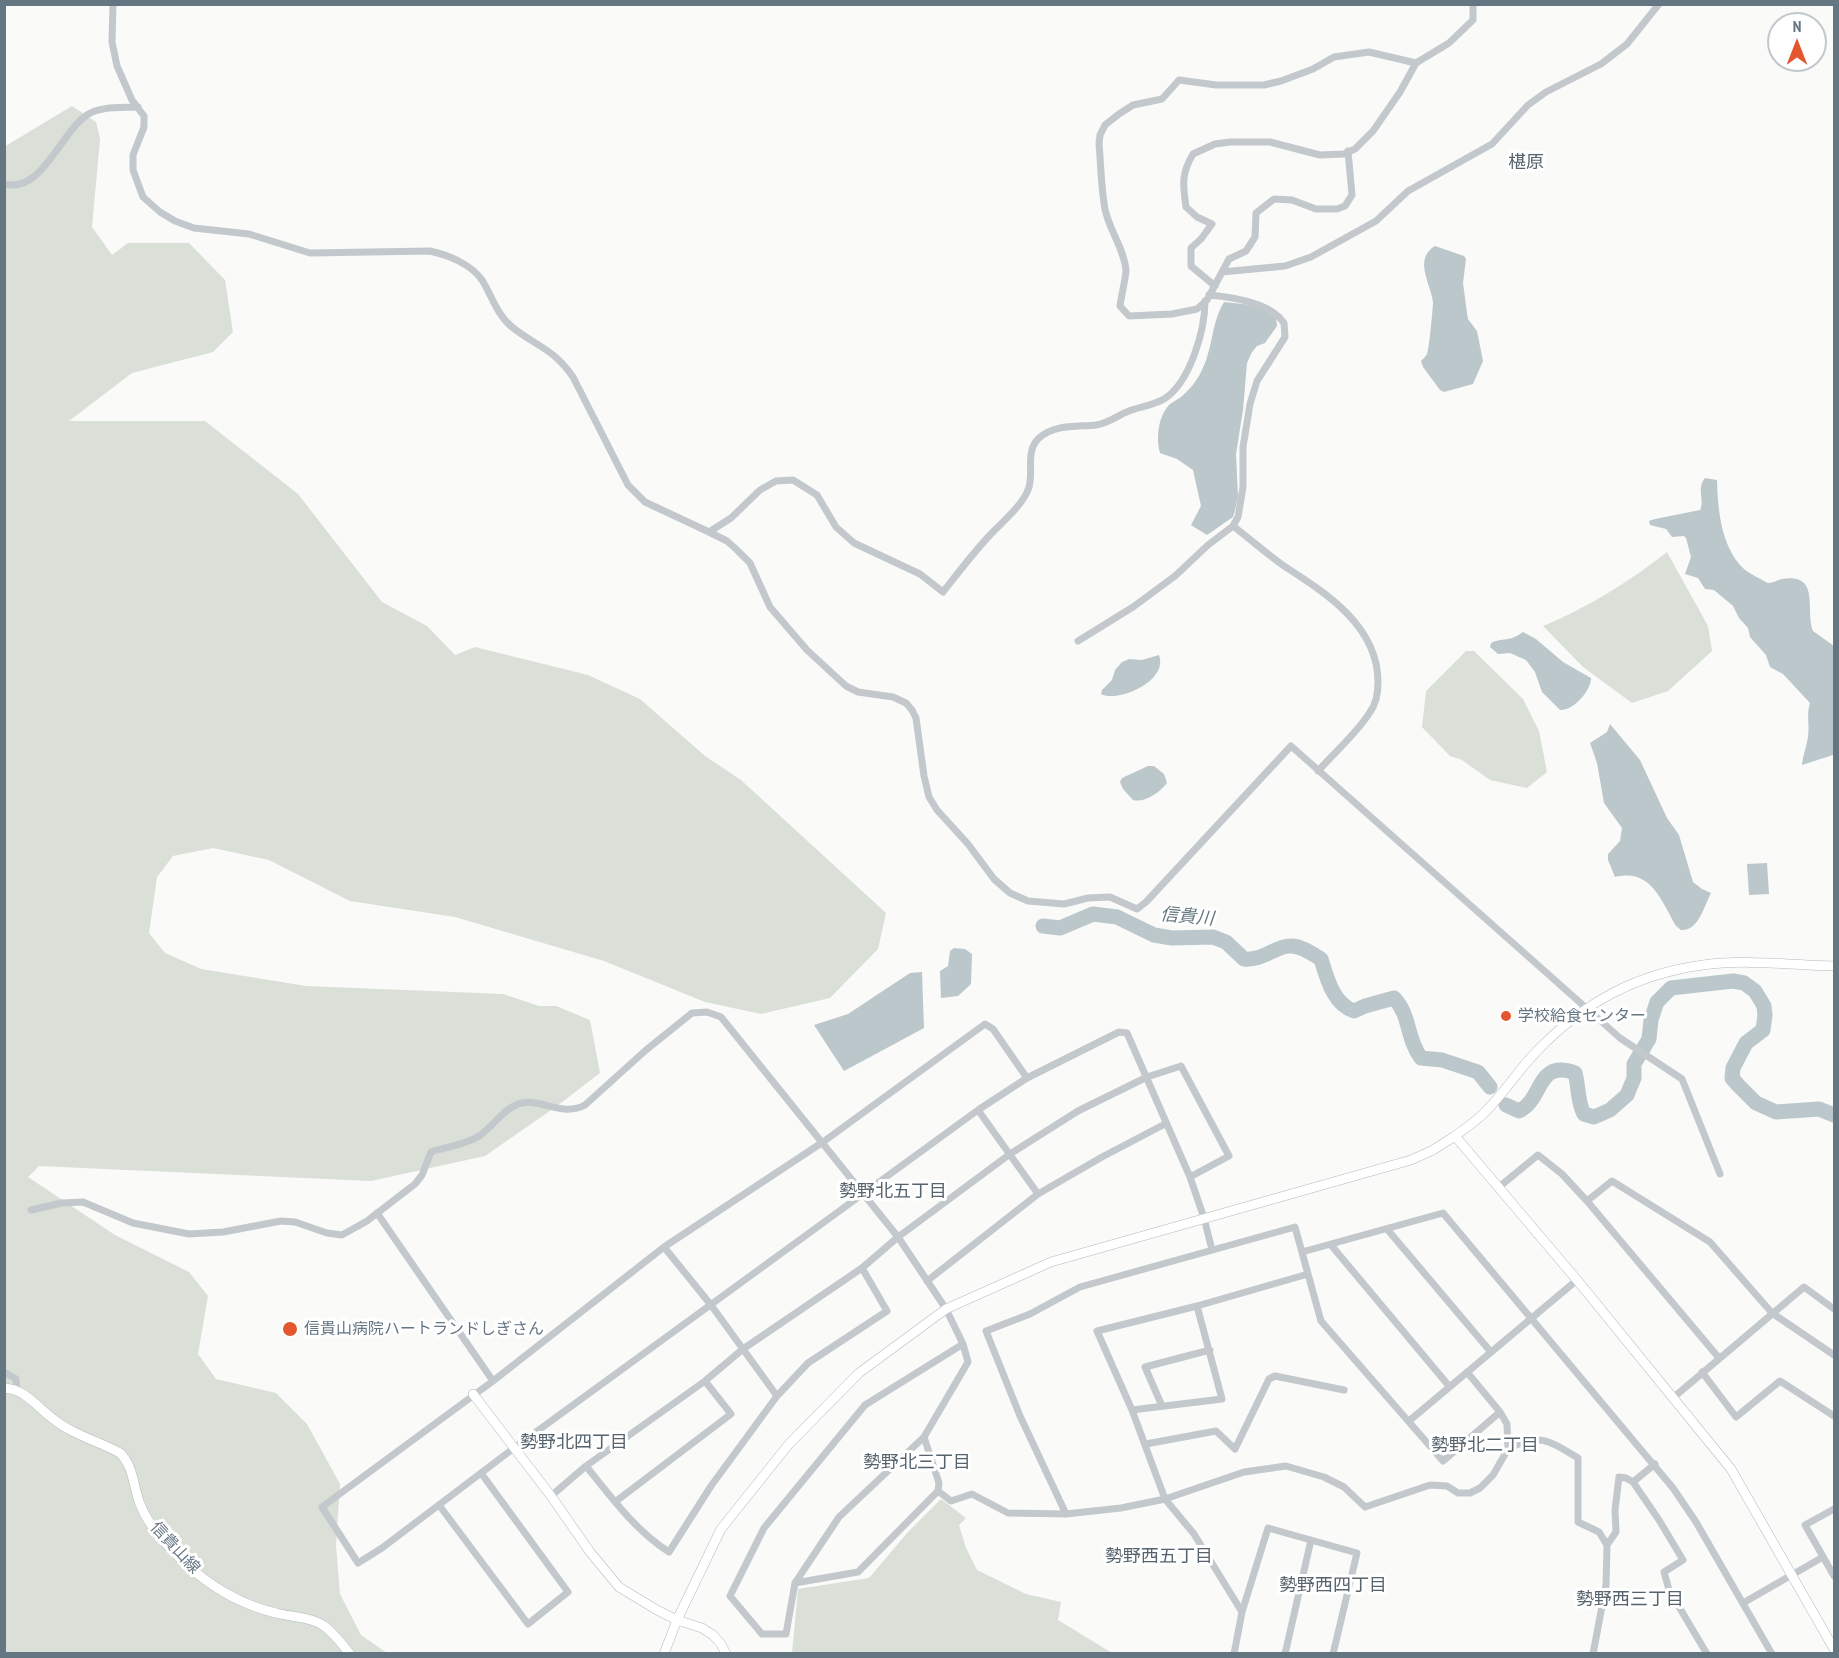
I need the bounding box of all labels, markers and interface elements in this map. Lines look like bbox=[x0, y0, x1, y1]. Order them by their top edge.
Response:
north arrow bbox=[1767, 12, 1827, 72]
text: N bbox=[1793, 16, 1801, 36]
district label: 椹原 bbox=[1508, 152, 1544, 174]
water label: 信貴川 bbox=[1159, 904, 1215, 930]
place label: 学校給食センター bbox=[1518, 1006, 1646, 1026]
marker: 学校給食センター bbox=[1499, 1009, 1513, 1023]
district label: 勢野北五丁目 bbox=[839, 1181, 947, 1203]
place label: 信貴山病院ハートランドしぎさん bbox=[304, 1319, 544, 1339]
marker: 信貴山病院ハートランドしぎさん bbox=[281, 1320, 299, 1338]
district label: 勢野北四丁目 bbox=[520, 1432, 628, 1454]
district label: 勢野北二丁目 bbox=[1431, 1435, 1539, 1457]
district label: 勢野北三丁目 bbox=[863, 1452, 971, 1474]
street label: 信貴山線 bbox=[146, 1518, 204, 1578]
district label: 勢野西五丁目 bbox=[1105, 1546, 1213, 1568]
district label: 勢野西四丁目 bbox=[1279, 1575, 1387, 1597]
district label: 勢野西三丁目 bbox=[1576, 1589, 1684, 1611]

